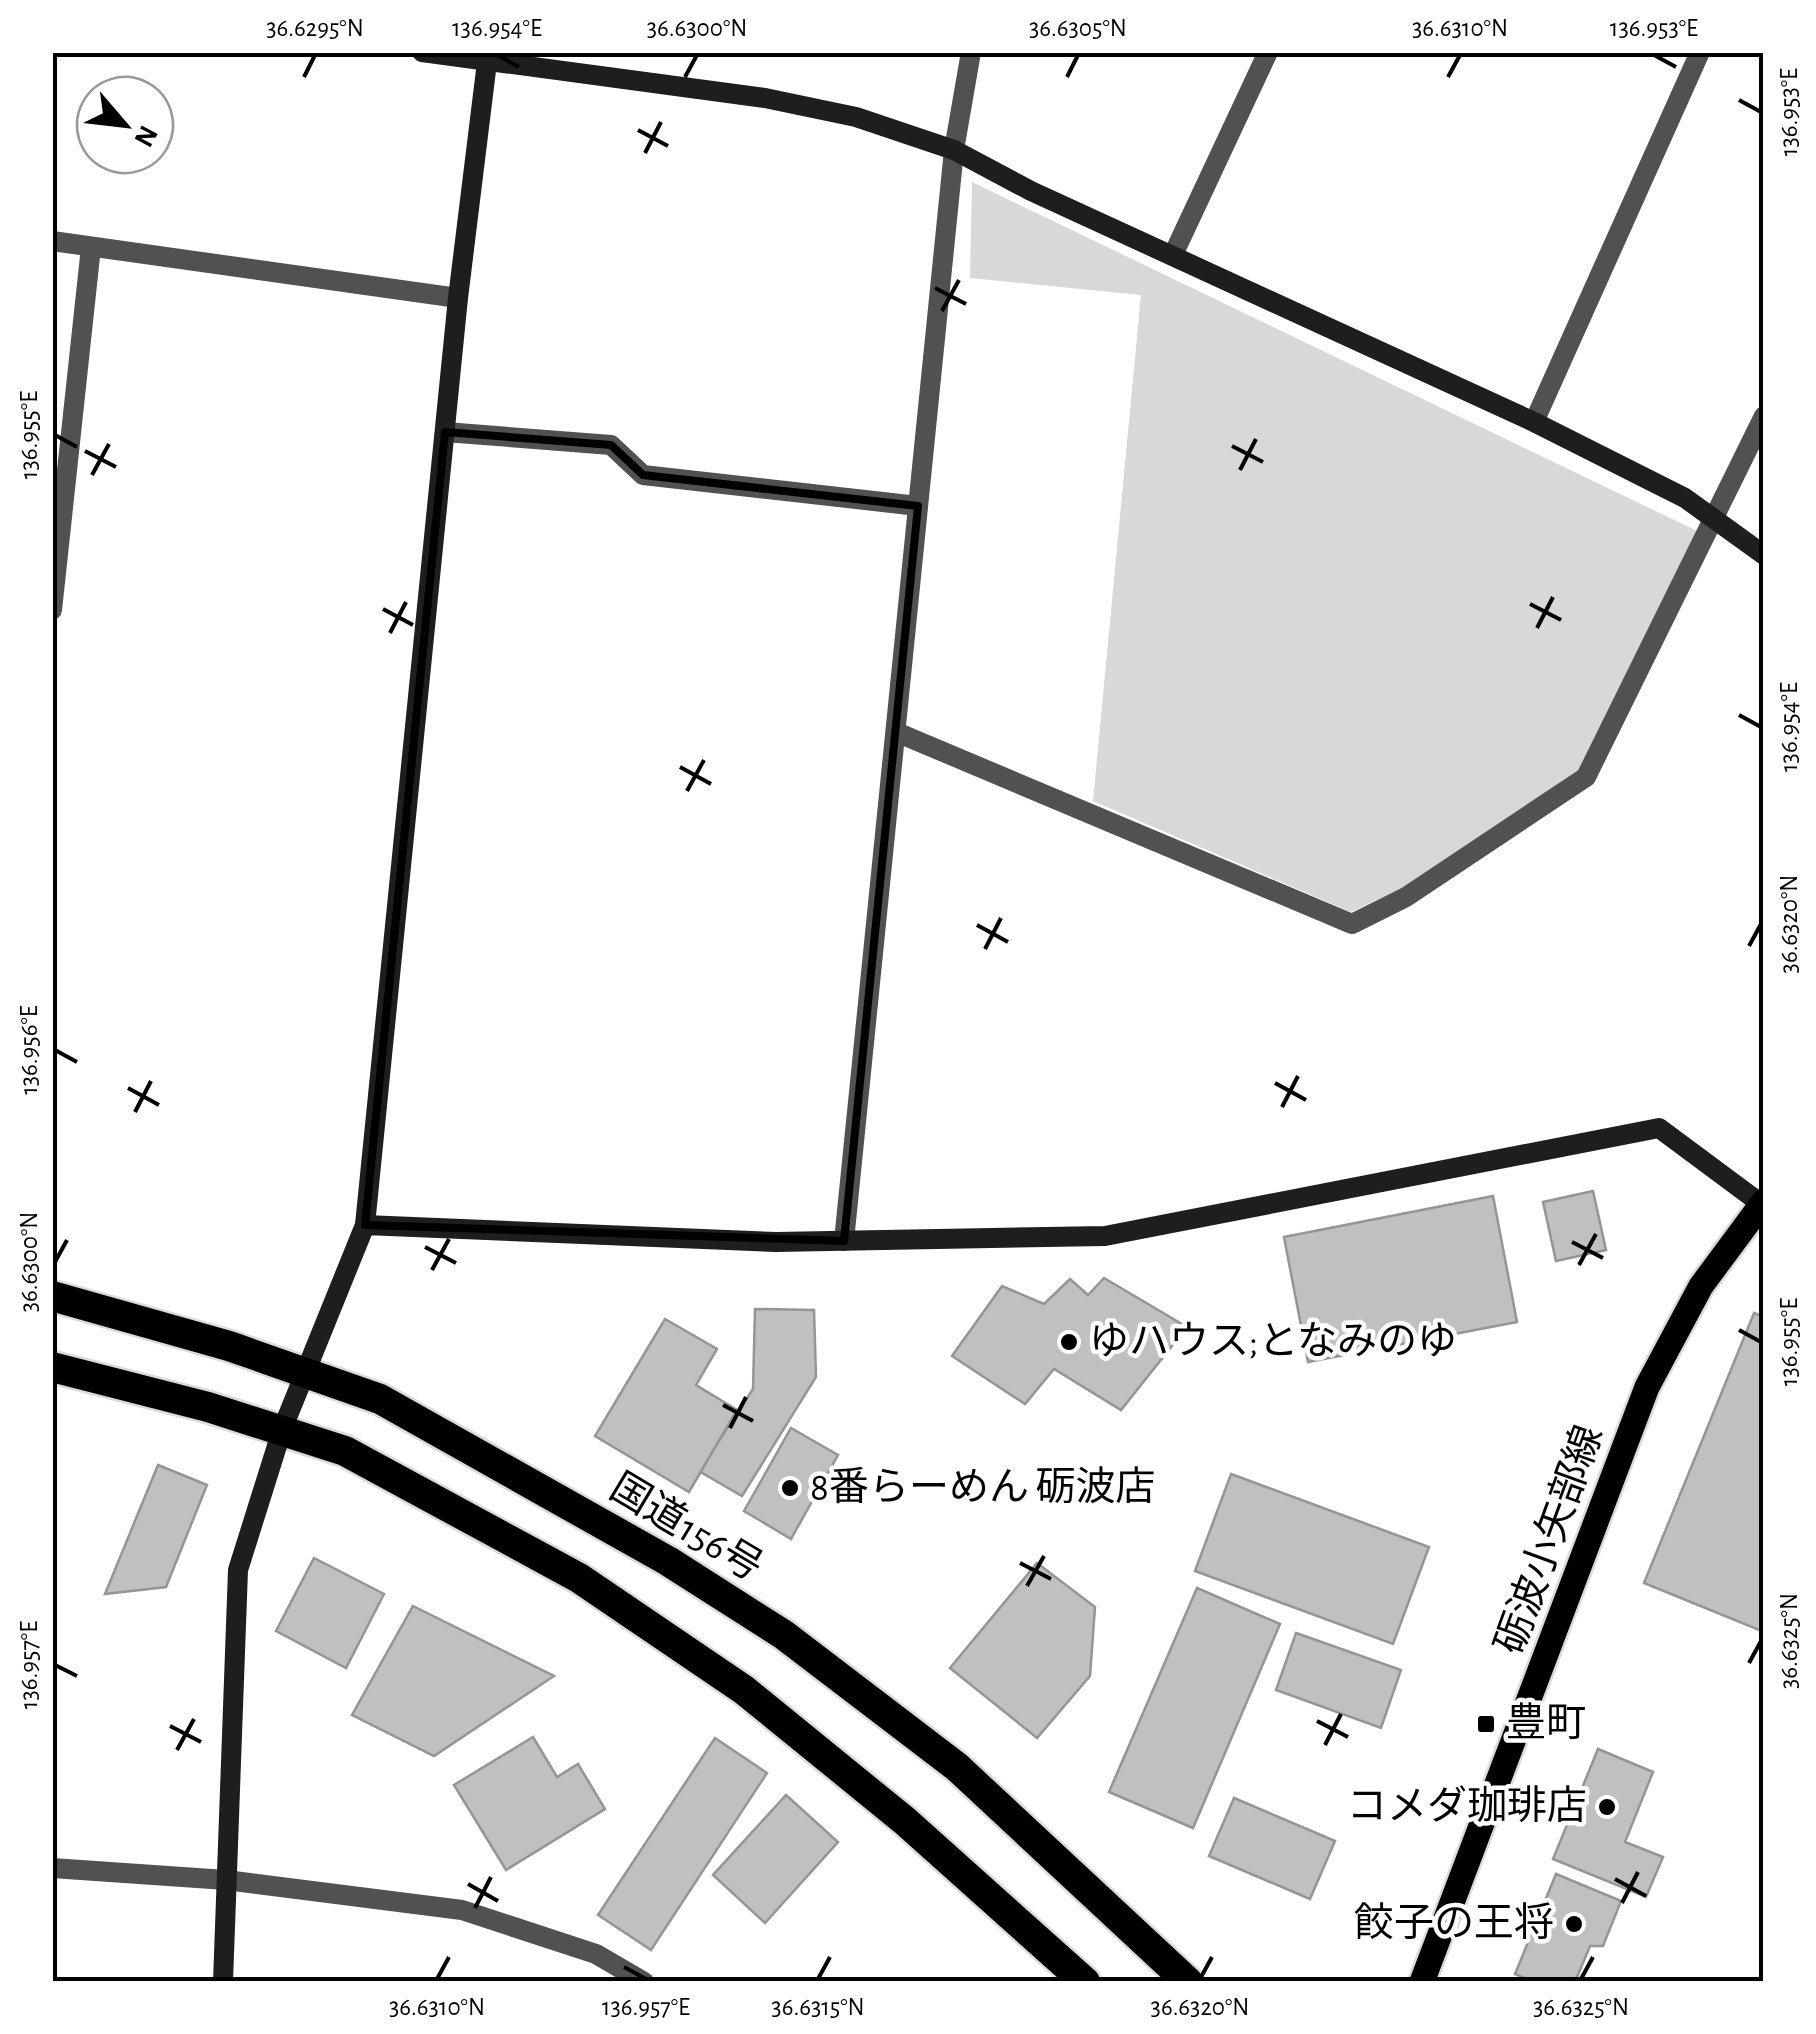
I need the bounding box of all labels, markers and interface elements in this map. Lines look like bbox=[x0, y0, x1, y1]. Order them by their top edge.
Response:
text: 36.6295°N bbox=[266, 16, 364, 41]
text: 136.954°E bbox=[452, 16, 542, 41]
text: 36.6300°N bbox=[647, 16, 747, 41]
text: 36.6305°N bbox=[1029, 16, 1127, 41]
text: 36.6310°N bbox=[1412, 16, 1508, 41]
text: 136.953°E bbox=[1610, 16, 1698, 41]
text: 136.953°E bbox=[1777, 68, 1802, 156]
north arrow bbox=[75, 75, 175, 175]
text: N bbox=[128, 121, 162, 151]
text: 136.955°E bbox=[17, 391, 42, 479]
text: 136.954°E bbox=[1777, 682, 1802, 772]
text: 36.6320°N bbox=[1777, 875, 1802, 973]
text: 136.956°E bbox=[17, 1005, 42, 1095]
text: 36.6300°N bbox=[17, 1212, 42, 1312]
text: 136.955°E bbox=[1777, 1298, 1802, 1386]
place label: ゆハウス;となみのゆ bbox=[1089, 1321, 1457, 1362]
marker: ゆハウス;となみのゆ bbox=[1058, 1331, 1080, 1353]
street label: 砺波小矢部線 bbox=[1488, 1420, 1610, 1660]
street label: 国道156号 bbox=[603, 1466, 770, 1589]
place label: 8番らーめん 砺波店 bbox=[810, 1466, 1156, 1508]
marker: 8番らーめん 砺波店 bbox=[779, 1477, 801, 1499]
text: 36.6325°N bbox=[1777, 1593, 1802, 1689]
text: 136.957°E bbox=[17, 1621, 42, 1709]
place label: 豊町 bbox=[1506, 1702, 1586, 1744]
marker: 豊町 bbox=[1475, 1713, 1497, 1735]
place label: コメダ珈琲店 bbox=[1347, 1785, 1587, 1827]
marker: コメダ珈琲店 bbox=[1596, 1796, 1618, 1818]
place label: 餃子の王将 bbox=[1354, 1902, 1554, 1944]
marker: 餃子の王将 bbox=[1563, 1913, 1585, 1935]
text: 36.6310°N bbox=[389, 1995, 485, 2020]
text: 136.957°E bbox=[602, 1995, 690, 2020]
text: 36.6315°N bbox=[771, 1995, 865, 2020]
text: 36.6320°N bbox=[1151, 1995, 1249, 2020]
text: 36.6325°N bbox=[1533, 1995, 1629, 2020]

